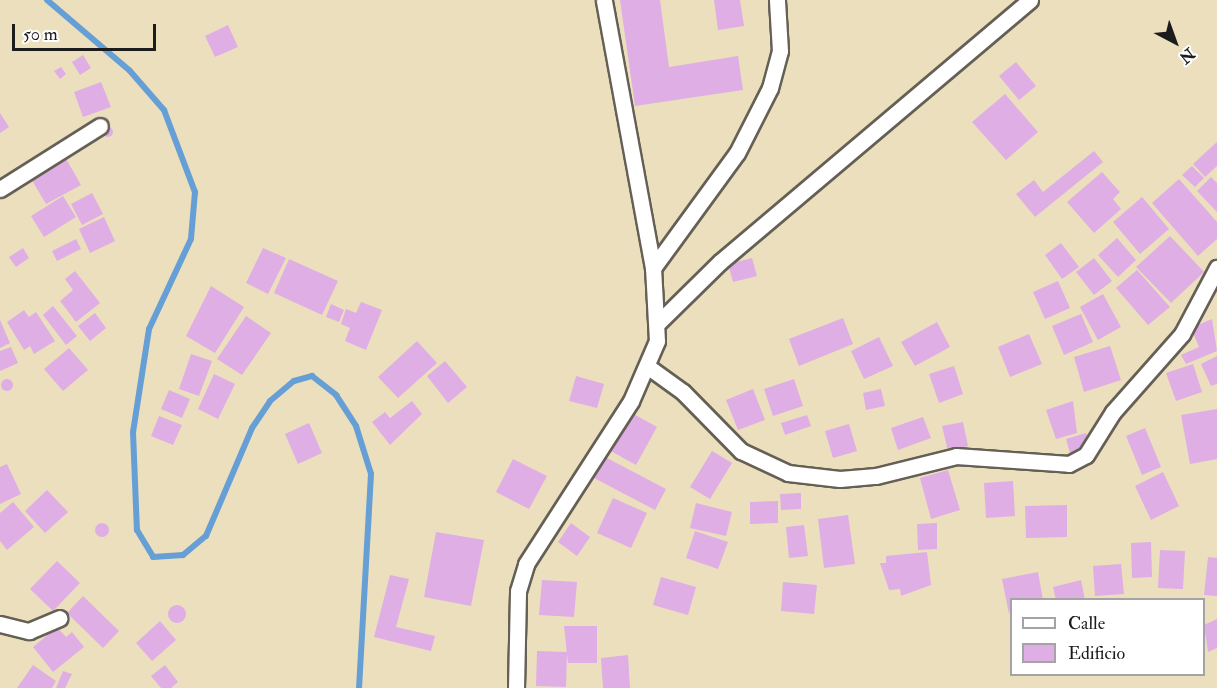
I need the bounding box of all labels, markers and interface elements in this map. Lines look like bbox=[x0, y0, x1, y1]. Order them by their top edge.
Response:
scale bar bbox=[15, 12, 159, 50]
north arrow bbox=[1145, 12, 1205, 72]
text: 50 m bbox=[23, 23, 58, 46]
text: N bbox=[1175, 43, 1199, 68]
legend bbox=[1010, 598, 1205, 676]
text: Calle bbox=[1068, 612, 1105, 635]
text: Edificio bbox=[1068, 642, 1125, 665]

